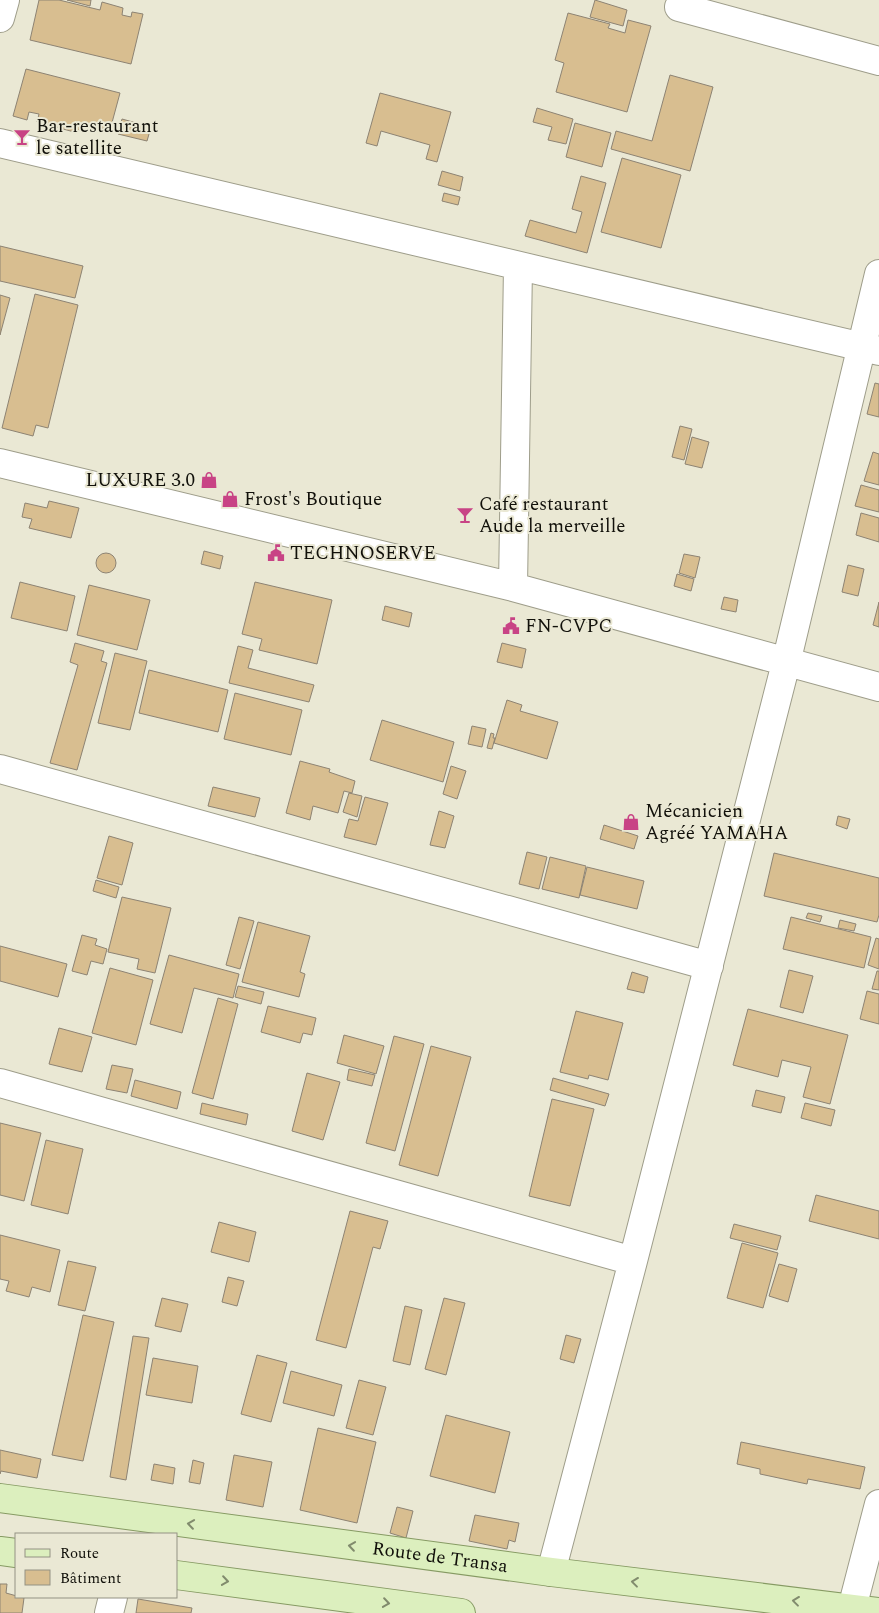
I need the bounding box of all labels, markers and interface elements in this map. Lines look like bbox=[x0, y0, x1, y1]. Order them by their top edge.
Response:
place label: Bar-restaurant le satellite bbox=[36, 112, 159, 163]
bar icon: Bar-restaurant le satellite bbox=[12, 127, 32, 147]
place label: LUXURE 3.0 bbox=[86, 466, 195, 495]
shop icon: LUXURE 3.0 bbox=[199, 470, 219, 490]
place label: Frost's Boutique bbox=[244, 485, 382, 514]
shop icon: Frost's Boutique bbox=[220, 489, 240, 509]
place label: Café restaurant Aude la merveille bbox=[479, 490, 625, 541]
bar icon: Café restaurant Aude la merveille bbox=[455, 505, 475, 525]
place label: TECHNOSERVE bbox=[290, 539, 436, 568]
public building icon: TECHNOSERVE bbox=[266, 543, 286, 563]
place label: FN-CVPC bbox=[525, 612, 612, 641]
public building icon: FN-CVPC bbox=[501, 616, 521, 636]
place label: Mécanicien Agréé YAMAHA bbox=[645, 797, 788, 848]
shop icon: Mécanicien Agréé YAMAHA bbox=[621, 812, 641, 832]
one-way arrow bbox=[187, 1519, 195, 1530]
legend bbox=[15, 1533, 178, 1598]
street label: Route de Transa bbox=[370, 1534, 510, 1581]
one-way arrow bbox=[348, 1541, 356, 1551]
text: Route bbox=[60, 1542, 99, 1565]
text: Bâtiment bbox=[60, 1567, 121, 1590]
one-way arrow bbox=[221, 1575, 229, 1586]
one-way arrow bbox=[630, 1577, 638, 1588]
one-way arrow bbox=[792, 1596, 800, 1607]
one-way arrow bbox=[381, 1597, 390, 1607]

